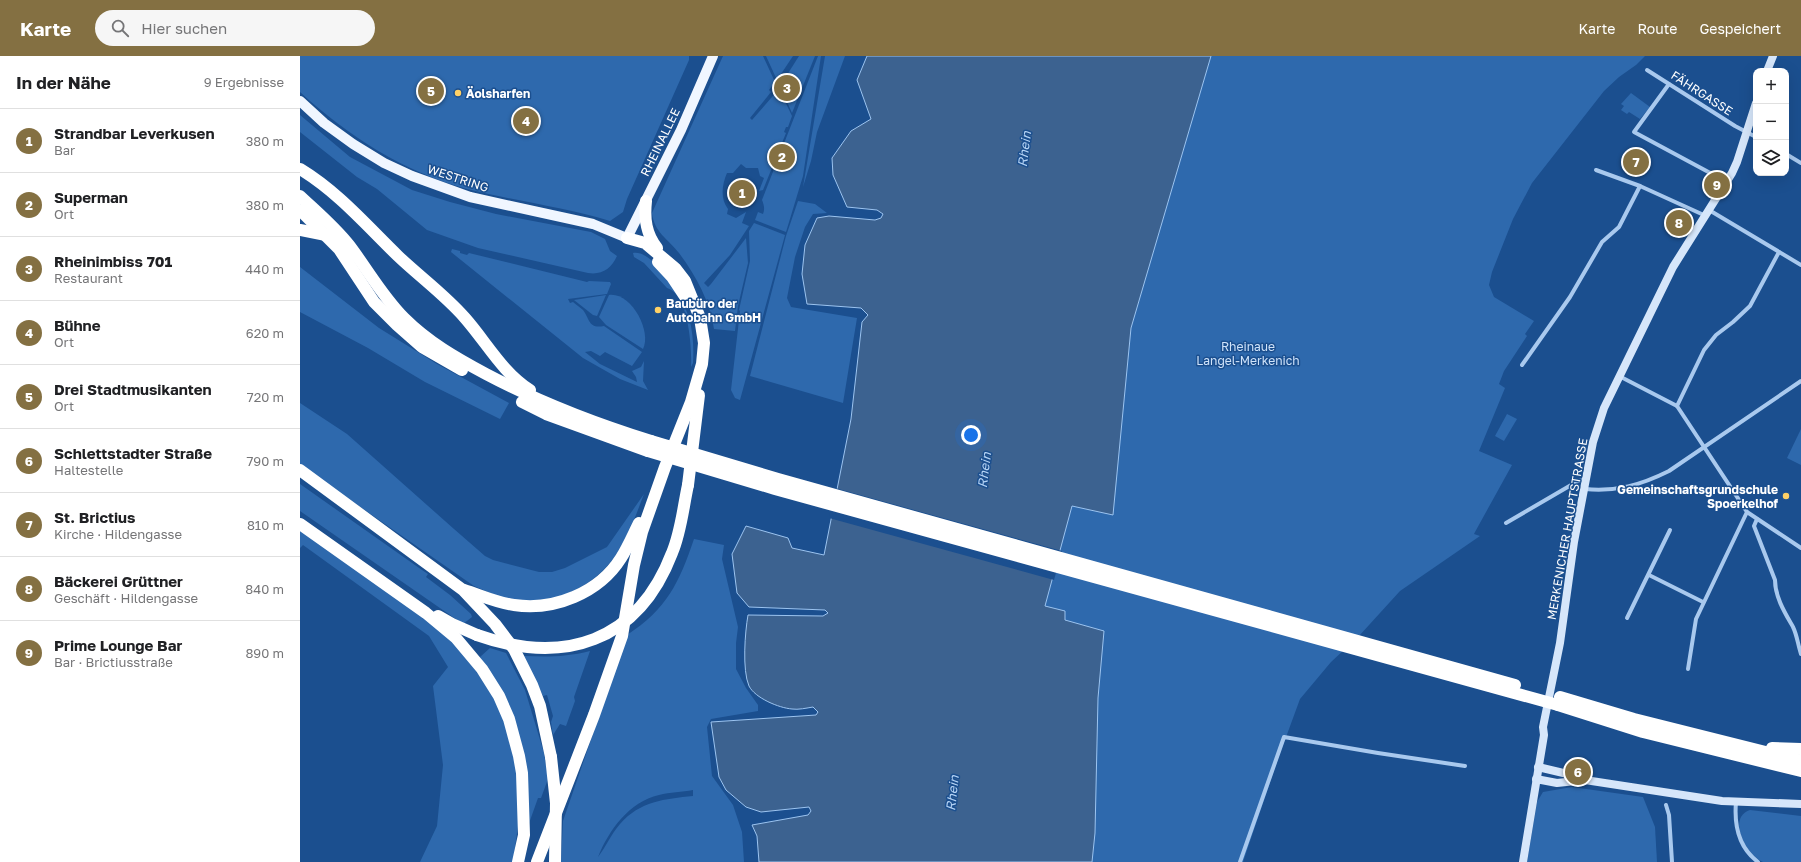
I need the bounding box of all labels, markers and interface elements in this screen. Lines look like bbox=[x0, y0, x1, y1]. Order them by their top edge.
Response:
search box bbox=[95, 10, 375, 46]
text: Karte bbox=[20, 17, 71, 40]
icon: search bbox=[109, 17, 131, 39]
text: Hier suchen bbox=[141, 19, 227, 37]
text: Karte bbox=[1579, 20, 1615, 37]
text: Route bbox=[1637, 20, 1677, 37]
text: Gespeichert bbox=[1699, 20, 1781, 37]
street label: FÄHRGASSE bbox=[1668, 67, 1736, 119]
map controls bbox=[1753, 68, 1789, 176]
button: + bbox=[1753, 68, 1789, 104]
text: In der Nähe bbox=[16, 72, 111, 93]
pin: 3 bbox=[774, 73, 800, 103]
text: 9 Ergebnisse bbox=[204, 74, 284, 90]
pin: 5 bbox=[418, 76, 444, 106]
place label: Äolsharfen bbox=[466, 86, 530, 101]
marker: Äolsharfen bbox=[453, 88, 463, 98]
button: − bbox=[1753, 104, 1789, 140]
pin: 4 bbox=[513, 106, 539, 136]
street label: RHEINALLEE bbox=[637, 106, 683, 178]
text: Strandbar Leverkusen bbox=[54, 124, 215, 142]
water label: Rhein bbox=[1014, 129, 1034, 168]
text: 1 bbox=[26, 133, 32, 149]
text: 380 m bbox=[246, 133, 284, 149]
button: layers bbox=[1753, 140, 1789, 176]
text: Bar bbox=[54, 142, 75, 158]
pin: 2 bbox=[769, 142, 795, 172]
pin: 7 bbox=[1623, 147, 1649, 177]
street label: WESTRING bbox=[426, 161, 490, 195]
pin: 9 bbox=[1704, 170, 1730, 200]
pin: 1 bbox=[729, 178, 755, 208]
text: Superman bbox=[54, 188, 128, 206]
text: 2 bbox=[25, 197, 33, 213]
text: 380 m bbox=[246, 197, 284, 213]
text: Ort bbox=[54, 206, 74, 222]
pin: 8 bbox=[1666, 208, 1692, 238]
text: Rheinimbiss 701 bbox=[54, 252, 172, 270]
text: 3 bbox=[25, 261, 33, 277]
text: 440 m bbox=[245, 261, 284, 277]
text: Restaurant bbox=[54, 270, 123, 286]
place label: Baubüro der Autobahn GmbH bbox=[666, 296, 761, 325]
marker: Baubüro der Autobahn GmbH bbox=[653, 305, 663, 315]
text: Bühne bbox=[54, 316, 101, 334]
text: 4 bbox=[25, 325, 33, 341]
text: 620 m bbox=[246, 325, 284, 341]
text: Ort bbox=[54, 334, 74, 350]
park label: Rheinaue Langel-Merkenich bbox=[1196, 339, 1300, 368]
text: Drei Stadtmusikanten bbox=[54, 380, 212, 398]
text: 5 bbox=[25, 389, 33, 405]
text: 720 m bbox=[247, 389, 284, 405]
text: Ort bbox=[54, 398, 74, 414]
your location bbox=[961, 425, 981, 445]
street label: MERKENICHER HAUPTSTRASSE bbox=[1544, 437, 1590, 621]
text: Schlettstadter Straße bbox=[54, 444, 212, 462]
water label: Rhein bbox=[974, 450, 994, 489]
text: 6 bbox=[25, 453, 33, 469]
text: 790 m bbox=[246, 453, 284, 469]
text: Haltestelle bbox=[54, 462, 123, 478]
place label: Gemeinschaftsgrundschule Spoerkelhof bbox=[1617, 482, 1779, 511]
marker: Gemeinschaftsgrundschule Spoerkelhof bbox=[1781, 491, 1791, 501]
text: St. Brictius bbox=[54, 508, 135, 526]
text: 7 bbox=[25, 517, 33, 533]
text: 810 m bbox=[247, 517, 284, 533]
text: Kirche · Hildengasse bbox=[54, 526, 182, 542]
text: Bäckerei Grüttner bbox=[54, 572, 183, 590]
text: 8 bbox=[25, 581, 33, 597]
text: 840 m bbox=[245, 581, 284, 597]
text: Geschäft · Hildengasse bbox=[54, 590, 198, 606]
text: Prime Lounge Bar bbox=[54, 636, 182, 654]
text: 9 bbox=[25, 645, 33, 661]
text: 890 m bbox=[245, 645, 284, 661]
text: Bar · Brictiusstraße bbox=[54, 654, 173, 670]
pin: 6 bbox=[1565, 757, 1591, 787]
water label: Rhein bbox=[942, 773, 962, 812]

